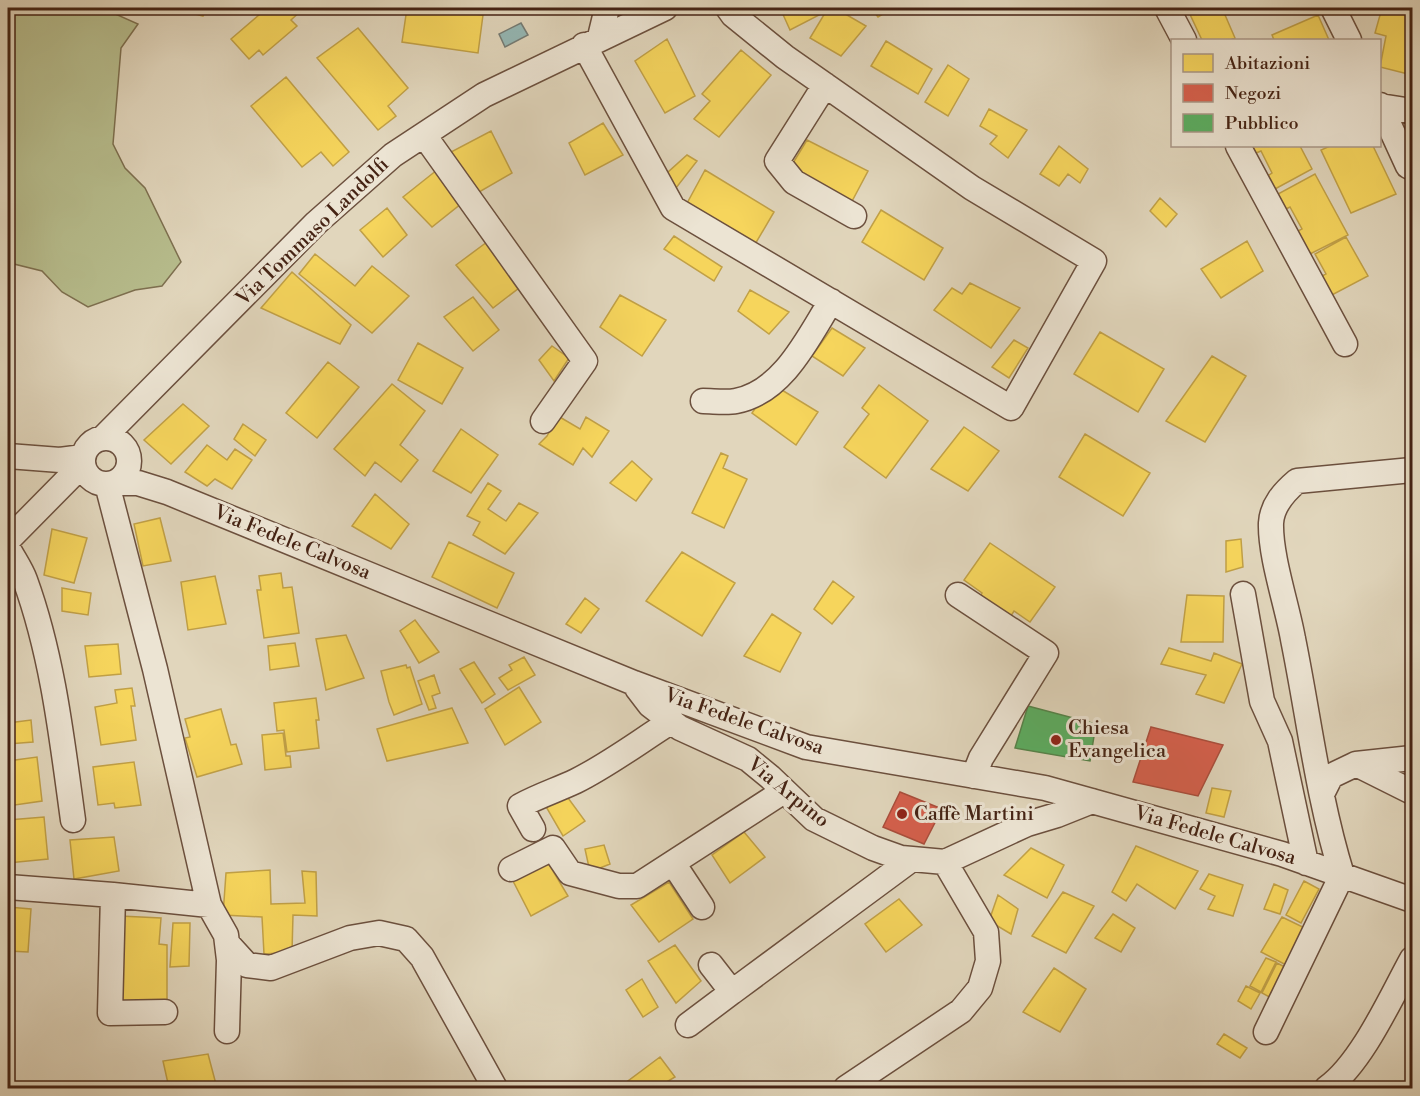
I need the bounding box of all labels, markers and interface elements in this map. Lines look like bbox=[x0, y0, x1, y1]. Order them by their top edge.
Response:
legend bbox=[1171, 39, 1381, 147]
text: Abitazioni bbox=[1224, 52, 1310, 75]
text: Negozi bbox=[1225, 82, 1281, 105]
text: Pubblico bbox=[1225, 112, 1299, 135]
street label: Via Tommaso Landolfi bbox=[231, 153, 395, 312]
street label: Via Fedele Calvosa bbox=[209, 500, 375, 586]
street label: Via Fedele Calvosa bbox=[660, 683, 828, 761]
place label: Chiesa Evangelica bbox=[1068, 716, 1167, 764]
marker: Chiesa Evangelica bbox=[1049, 733, 1063, 747]
street label: Via Arpino bbox=[741, 752, 834, 834]
street label: Via Fedele Calvosa bbox=[1130, 801, 1300, 871]
place label: Caffè Martini bbox=[914, 802, 1034, 827]
marker: Caffè Martini bbox=[895, 807, 909, 821]

